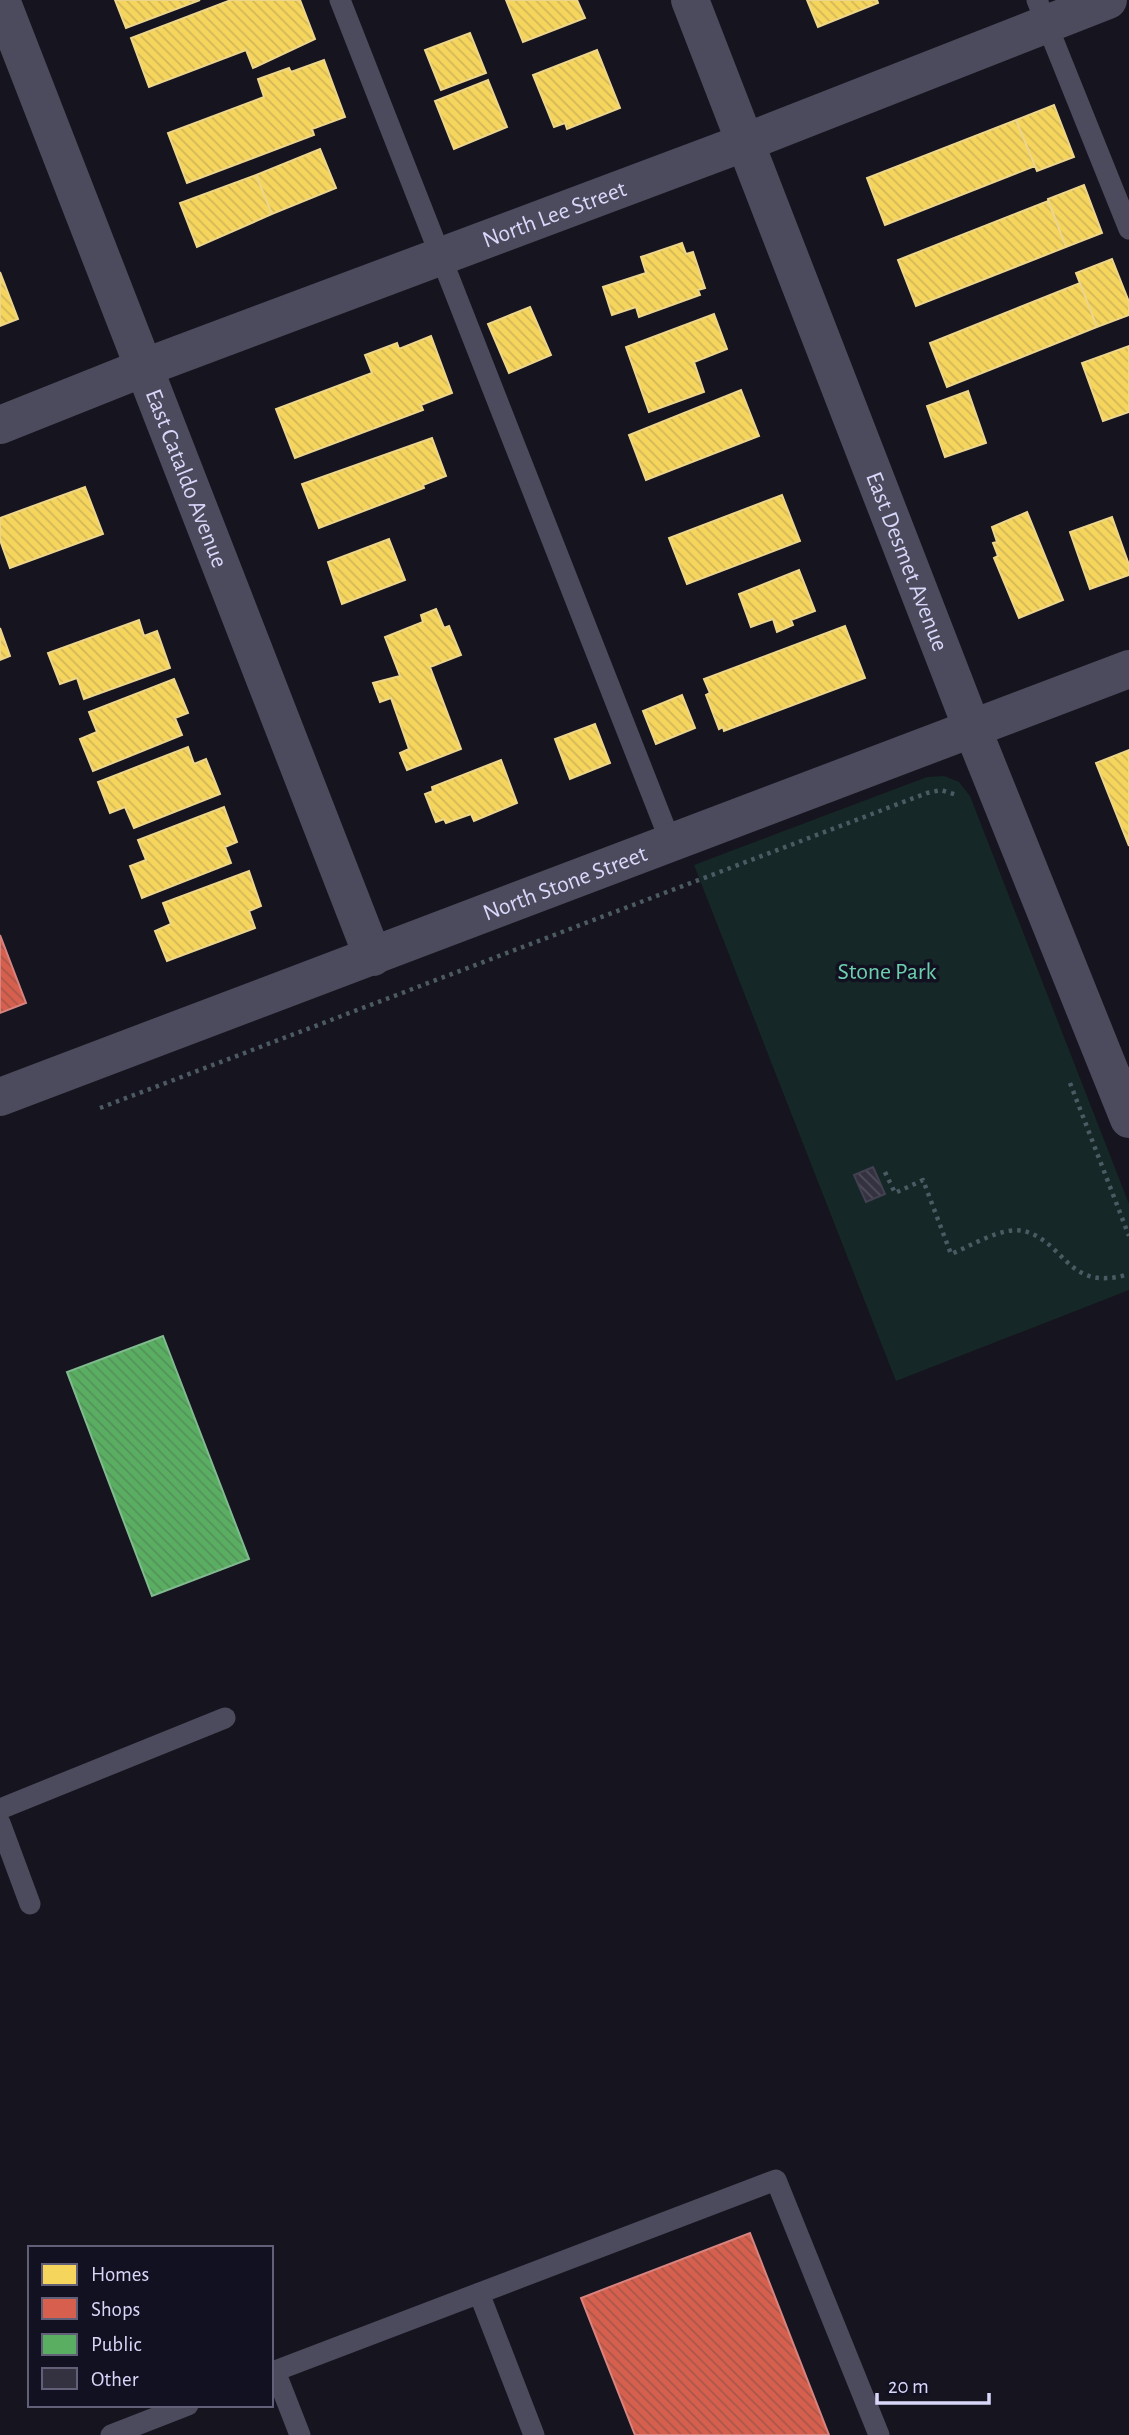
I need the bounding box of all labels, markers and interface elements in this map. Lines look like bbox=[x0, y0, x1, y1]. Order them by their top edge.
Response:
street label: North Lee Street bbox=[479, 177, 630, 253]
street label: East Cataldo Avenue bbox=[140, 386, 231, 571]
street label: East Desmet Avenue bbox=[861, 469, 952, 655]
street label: North Stone Street bbox=[480, 842, 651, 926]
park label: Stone Park bbox=[837, 960, 937, 984]
legend bbox=[28, 2246, 273, 2407]
text: Homes bbox=[91, 2264, 149, 2285]
text: Shops bbox=[91, 2299, 140, 2320]
text: Public bbox=[91, 2334, 141, 2355]
scale bar bbox=[877, 2362, 989, 2406]
text: Other bbox=[91, 2369, 139, 2390]
text: 20 m bbox=[888, 2376, 929, 2397]

